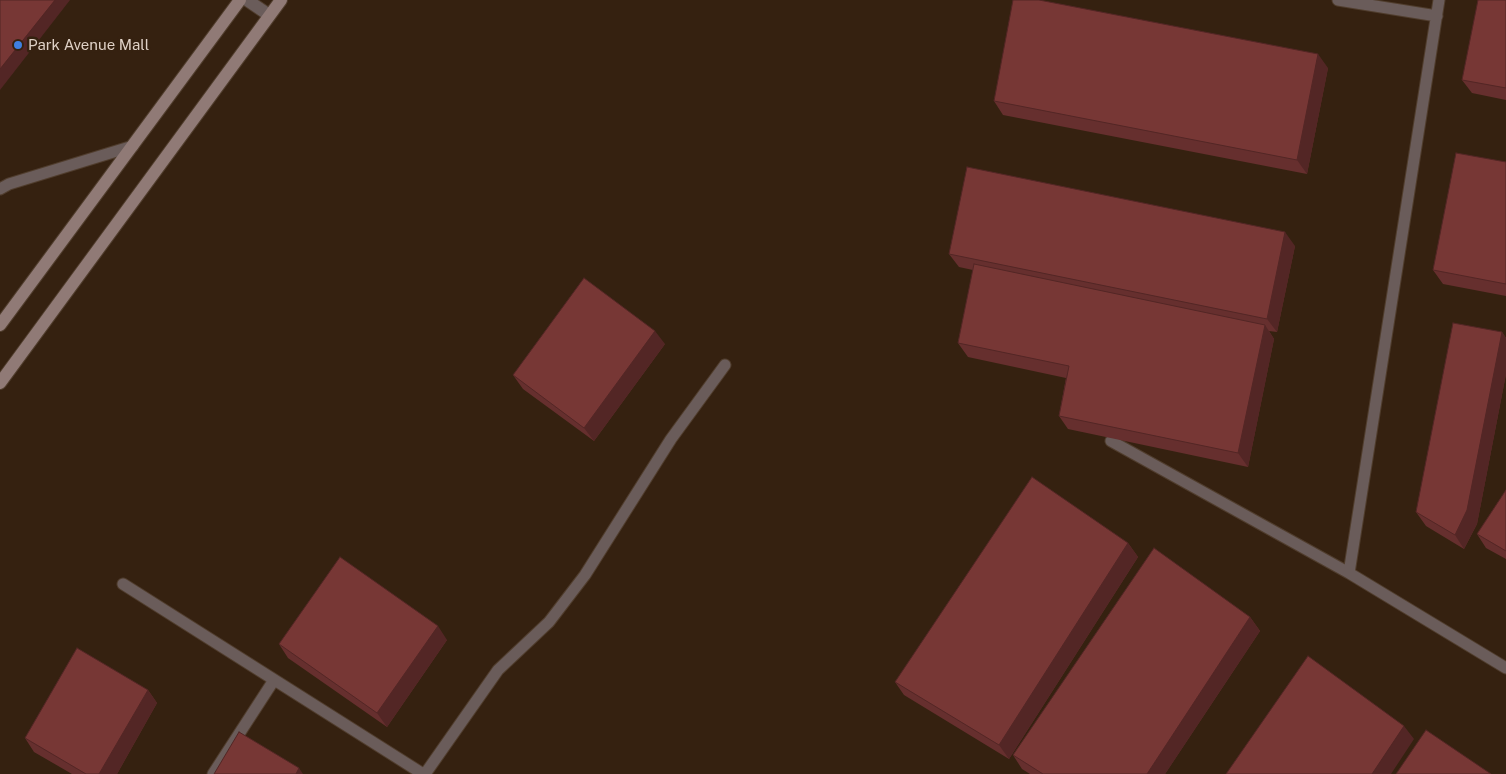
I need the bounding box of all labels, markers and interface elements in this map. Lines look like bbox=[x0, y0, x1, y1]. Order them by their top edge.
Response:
place label: Park Avenue Mall bbox=[28, 36, 149, 54]
marker: Park Avenue Mall bbox=[12, 39, 24, 51]

